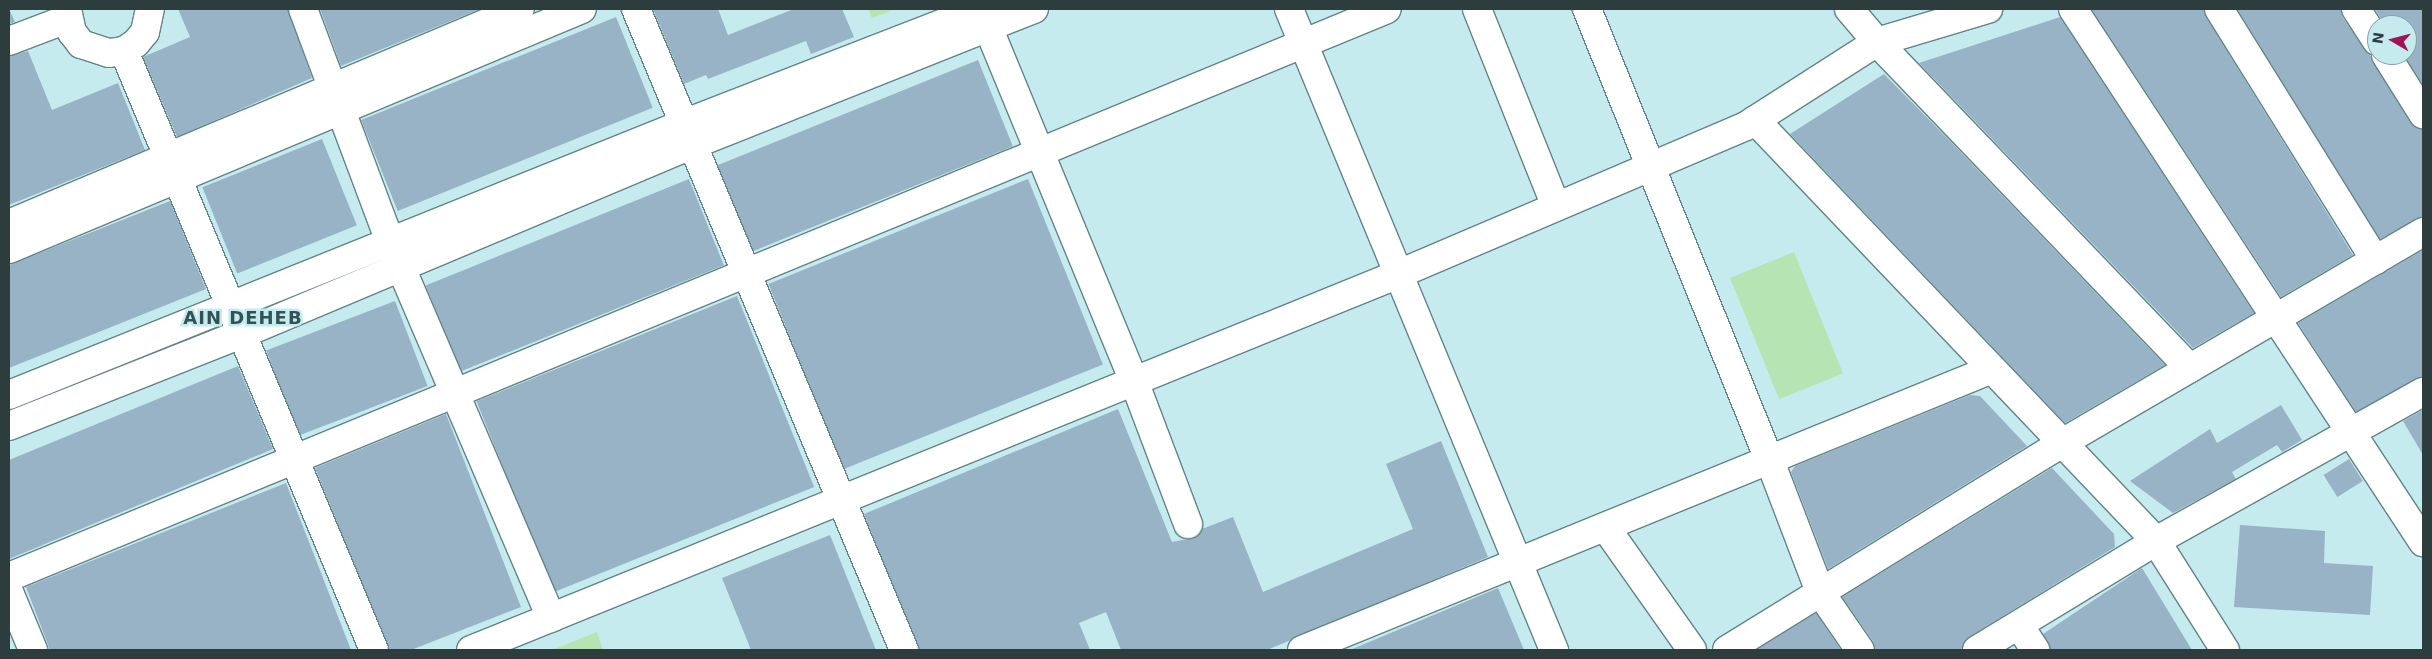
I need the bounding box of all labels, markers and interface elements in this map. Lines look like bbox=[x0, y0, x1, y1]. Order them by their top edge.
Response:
north arrow bbox=[2367, 15, 2417, 65]
text: N bbox=[2369, 31, 2387, 45]
district label: AIN DEHEB bbox=[182, 307, 304, 329]

